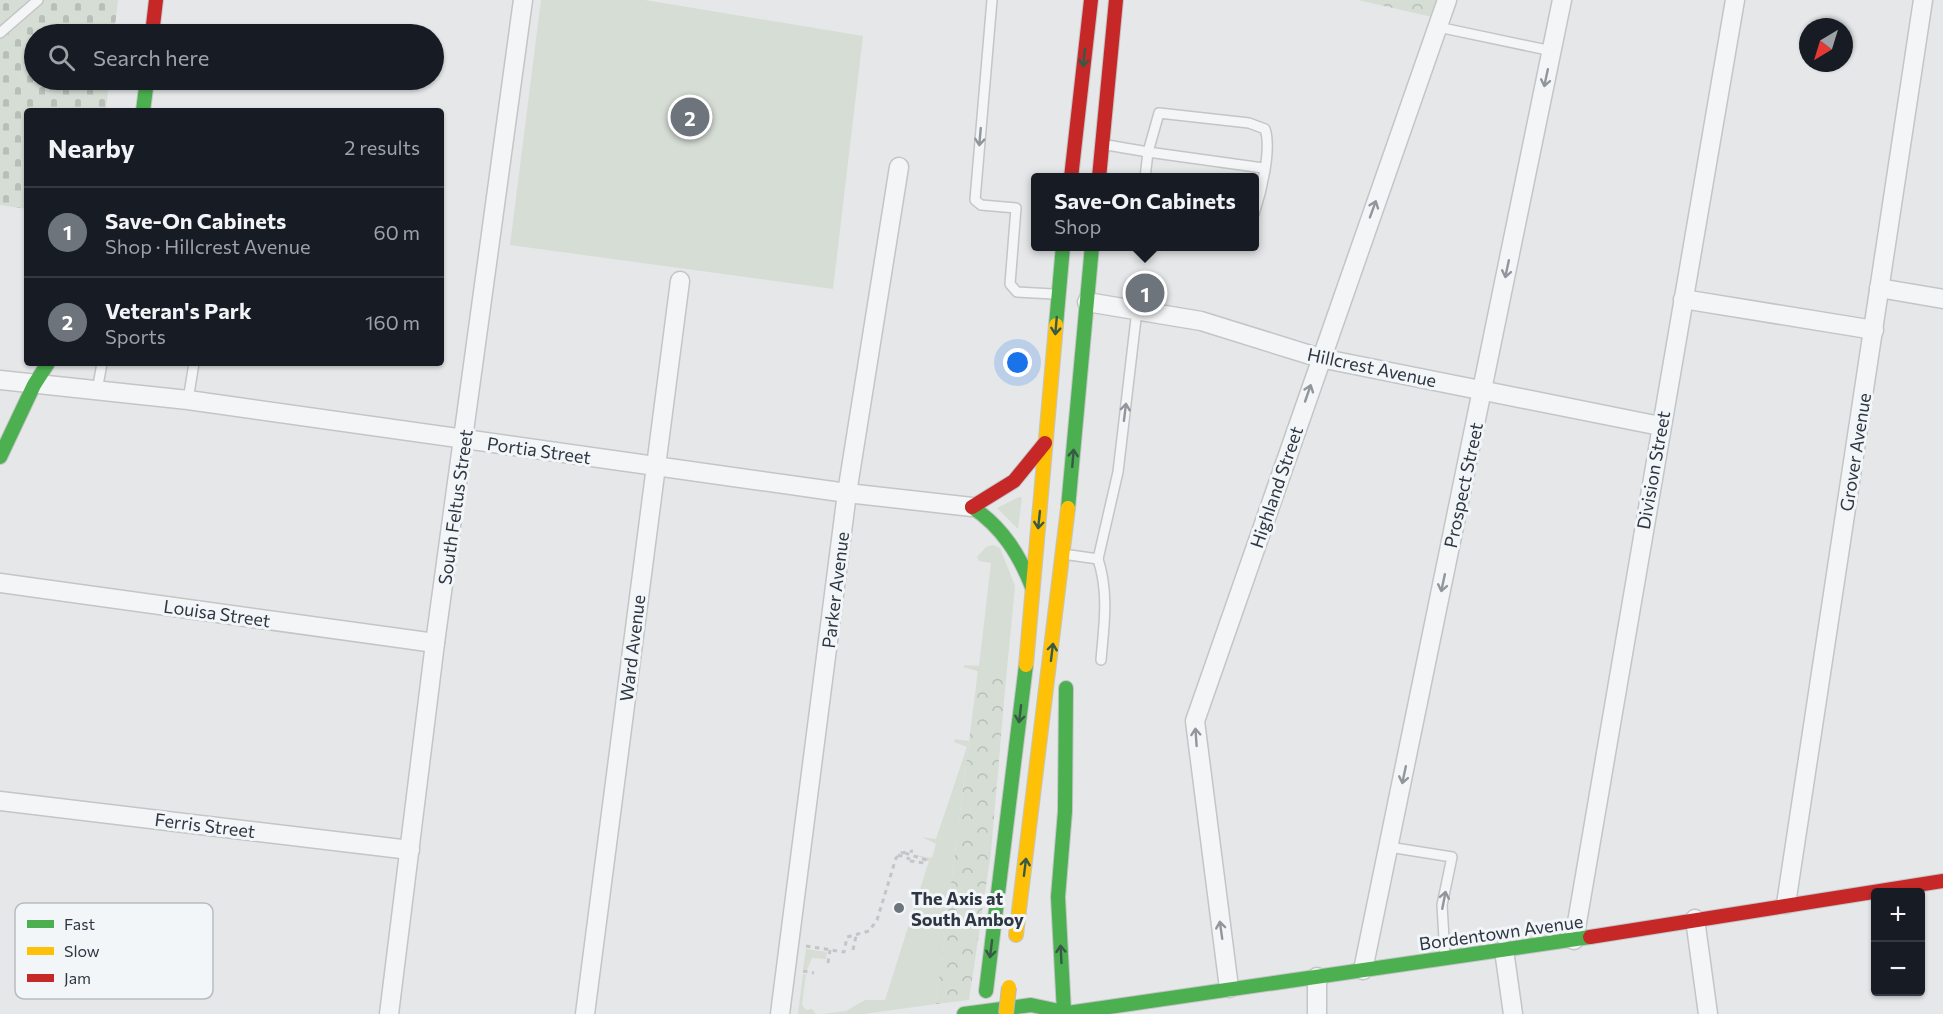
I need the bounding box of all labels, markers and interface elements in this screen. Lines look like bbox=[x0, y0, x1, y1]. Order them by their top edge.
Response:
north arrow bbox=[1799, 18, 1853, 72]
search box bbox=[24, 24, 444, 90]
icon: search bbox=[45, 41, 78, 74]
text: Search here bbox=[93, 44, 209, 71]
one-way arrow bbox=[1079, 48, 1090, 68]
one-way arrow bbox=[1540, 68, 1552, 87]
pin: 2 bbox=[670, 94, 710, 140]
one-way arrow bbox=[974, 126, 985, 146]
text: Nearby bbox=[48, 132, 135, 163]
text: 2 results bbox=[344, 135, 420, 159]
popup bbox=[1031, 173, 1259, 251]
text: Save-On Cabinets bbox=[1054, 187, 1236, 214]
one-way arrow bbox=[1369, 200, 1380, 219]
text: Save-On Cabinets bbox=[105, 207, 286, 234]
text: Shop bbox=[1054, 214, 1101, 238]
text: 1 bbox=[63, 220, 72, 244]
text: 60 m bbox=[374, 220, 420, 244]
text: Shop · Hillcrest Avenue bbox=[105, 234, 310, 258]
one-way arrow bbox=[1501, 259, 1512, 278]
pin: 1 bbox=[1126, 270, 1164, 316]
text: Veteran's Park bbox=[105, 297, 252, 324]
text: 2 bbox=[62, 310, 73, 334]
text: 160 m bbox=[365, 310, 420, 334]
one-way arrow bbox=[1050, 315, 1061, 335]
text: Sports bbox=[105, 324, 166, 348]
street label: Hillcrest Avenue bbox=[1305, 343, 1439, 391]
your location bbox=[1003, 348, 1032, 377]
one-way arrow bbox=[1304, 384, 1315, 403]
street label: Grover Avenue bbox=[1835, 391, 1875, 513]
one-way arrow bbox=[1120, 402, 1131, 422]
street label: Division Street bbox=[1632, 409, 1674, 531]
street label: Prospect Street bbox=[1439, 420, 1487, 550]
street label: Highland Street bbox=[1245, 423, 1307, 551]
street label: South Feltus Street bbox=[433, 428, 477, 586]
street label: Portia Street bbox=[486, 432, 592, 468]
one-way arrow bbox=[1068, 449, 1079, 469]
one-way arrow bbox=[1033, 509, 1044, 529]
street label: Parker Avenue bbox=[817, 530, 853, 650]
one-way arrow bbox=[1437, 573, 1448, 593]
street label: Ward Avenue bbox=[615, 593, 649, 703]
street label: Louisa Street bbox=[162, 595, 272, 631]
one-way arrow bbox=[1047, 643, 1058, 663]
one-way arrow bbox=[1014, 704, 1025, 723]
one-way arrow bbox=[1191, 727, 1202, 747]
one-way arrow bbox=[1398, 764, 1409, 784]
street label: Ferris Street bbox=[154, 808, 256, 842]
one-way arrow bbox=[1019, 857, 1030, 877]
place label: The Axis at South Amboy bbox=[911, 887, 1024, 930]
map controls bbox=[1871, 888, 1925, 996]
button: + bbox=[1871, 888, 1925, 942]
one-way arrow bbox=[1439, 891, 1450, 911]
marker: The Axis at South Amboy bbox=[892, 901, 906, 915]
legend bbox=[15, 903, 213, 999]
street label: Bordentown Avenue bbox=[1418, 910, 1584, 954]
text: Fast bbox=[64, 914, 95, 933]
one-way arrow bbox=[1215, 921, 1226, 940]
one-way arrow bbox=[986, 939, 997, 959]
text: Slow bbox=[64, 941, 100, 960]
button: − bbox=[1871, 942, 1925, 996]
one-way arrow bbox=[1055, 944, 1066, 964]
text: Jam bbox=[64, 968, 91, 987]

